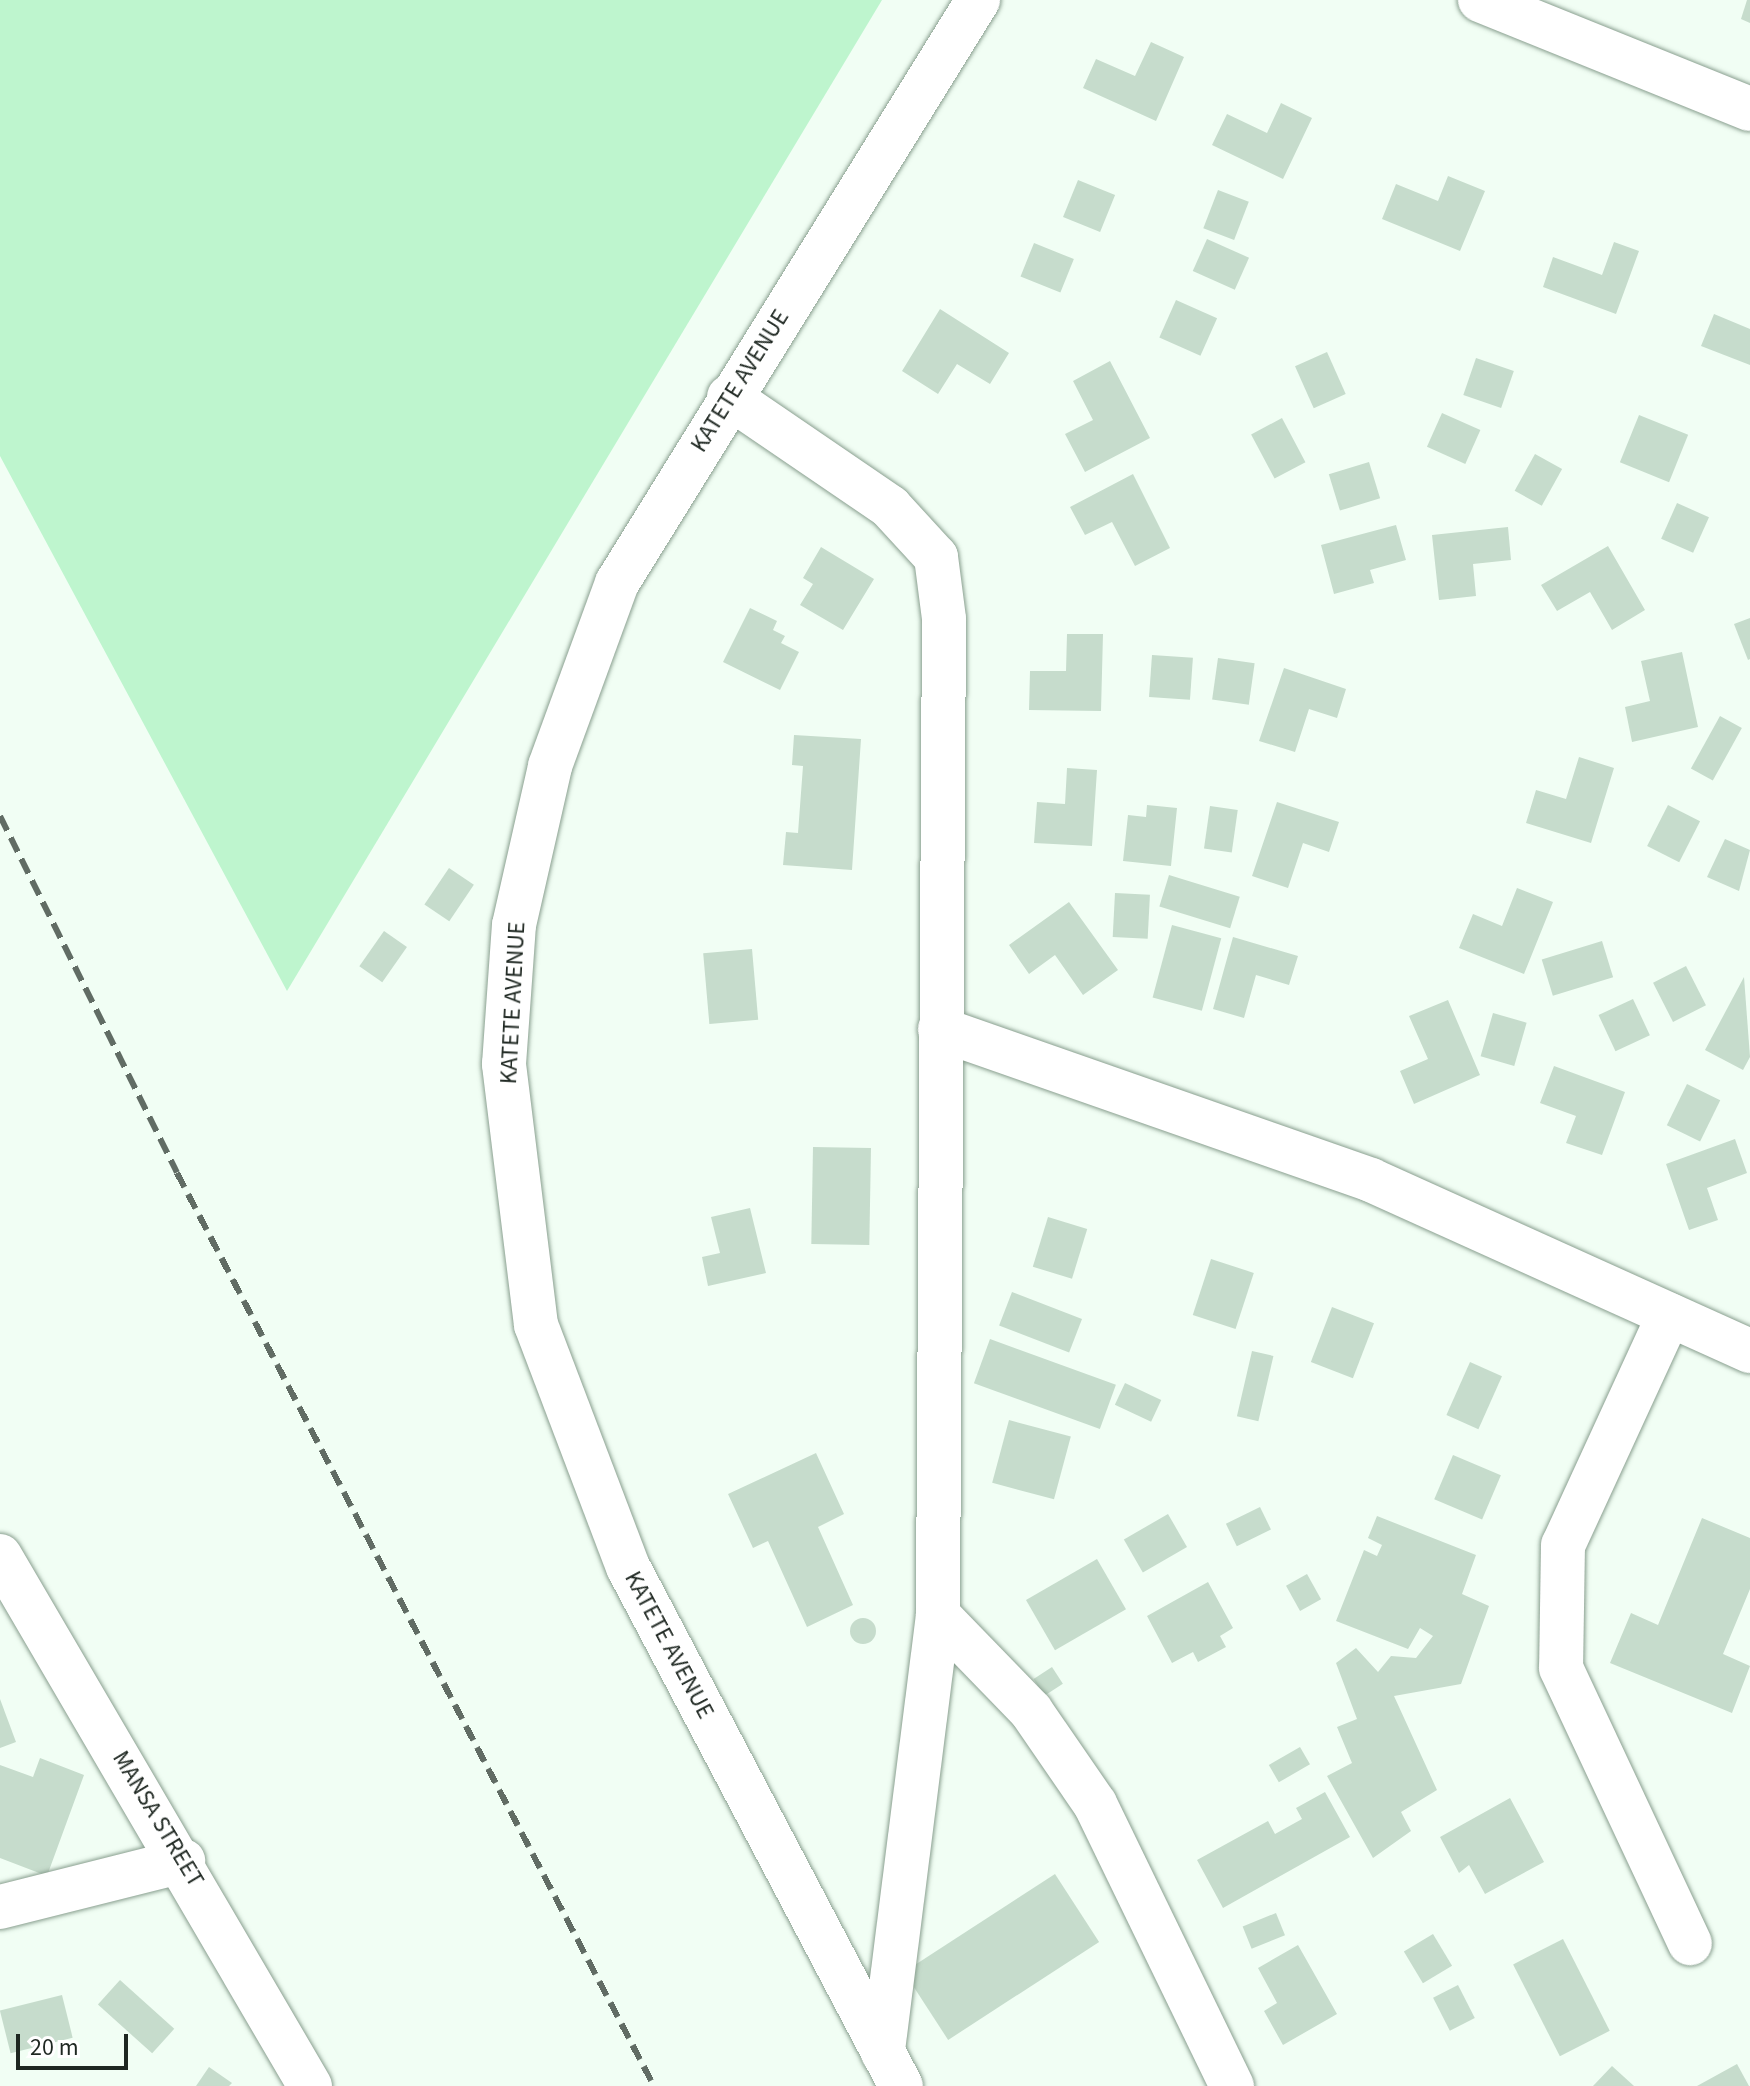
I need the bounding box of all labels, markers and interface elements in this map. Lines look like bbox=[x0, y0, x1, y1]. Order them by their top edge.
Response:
street label: KATETE AVENUE bbox=[685, 304, 795, 458]
street label: KATETE AVENUE bbox=[494, 921, 532, 1085]
street label: KATETE AVENUE bbox=[618, 1566, 720, 1724]
street label: MANSA STREET bbox=[106, 1746, 210, 1892]
scale bar bbox=[20, 2018, 132, 2068]
text: 20 m bbox=[30, 2030, 79, 2065]

